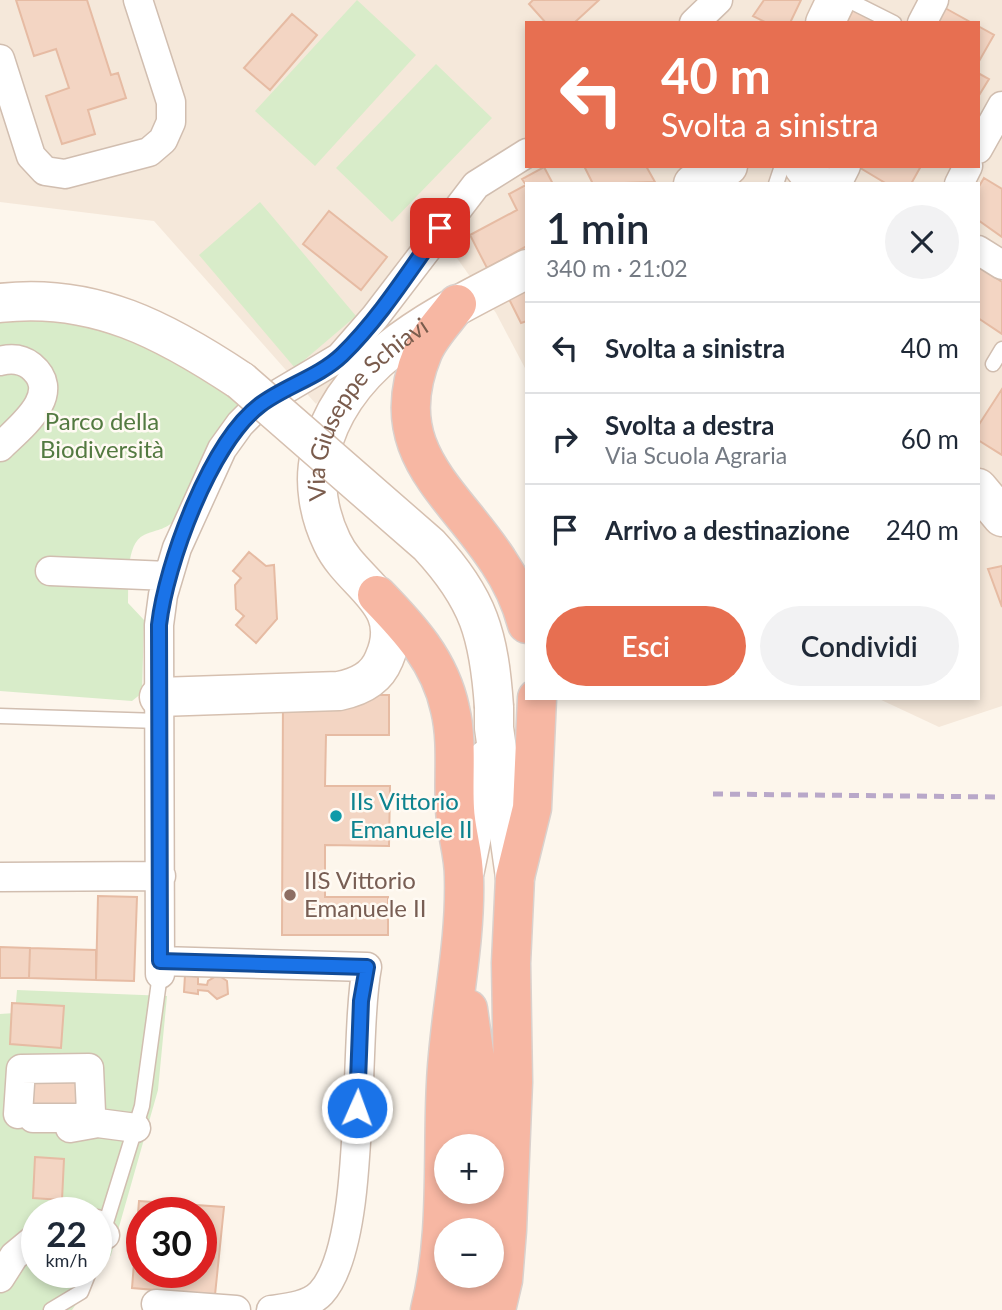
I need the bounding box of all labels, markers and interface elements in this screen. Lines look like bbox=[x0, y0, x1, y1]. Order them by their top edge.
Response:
text: 40 m bbox=[661, 46, 771, 104]
icon: left bbox=[546, 49, 637, 140]
text: Svolta a sinistra bbox=[661, 105, 879, 144]
pin bbox=[410, 198, 470, 258]
text: 1 min bbox=[546, 203, 650, 253]
button: close bbox=[885, 205, 959, 279]
icon: arrive bbox=[421, 209, 459, 247]
text: 340 m · 21:02 bbox=[546, 254, 688, 282]
street label: Via Giuseppe Schiavi bbox=[301, 311, 433, 502]
icon: left bbox=[546, 329, 584, 367]
text: Svolta a sinistra bbox=[605, 332, 785, 364]
text: 40 m bbox=[901, 332, 959, 364]
park label: Parco della Biodiversità bbox=[40, 406, 164, 463]
text: Svolta a destra bbox=[605, 409, 775, 441]
icon: right bbox=[546, 420, 584, 458]
text: 60 m bbox=[901, 423, 959, 455]
text: Via Scuola Agraria bbox=[605, 441, 787, 469]
icon: arrive bbox=[546, 511, 584, 549]
text: Arrivo a destinazione bbox=[605, 514, 850, 546]
text: 240 m bbox=[886, 514, 959, 546]
button: Esci bbox=[546, 606, 746, 686]
button: Condividi bbox=[760, 606, 959, 686]
place label: IIs Vittorio Emanuele II bbox=[350, 786, 473, 843]
marker: IIs Vittorio Emanuele II bbox=[328, 808, 344, 824]
place label: IIS Vittorio Emanuele II bbox=[304, 865, 427, 922]
marker: IIS Vittorio Emanuele II bbox=[282, 887, 298, 903]
position arrow bbox=[320, 1071, 394, 1145]
map controls bbox=[434, 1134, 504, 1288]
button: + bbox=[434, 1134, 504, 1204]
speed limit sign: 30 bbox=[126, 1197, 217, 1288]
text: 22 bbox=[46, 1212, 87, 1254]
button: − bbox=[434, 1218, 504, 1288]
text: km/h bbox=[45, 1249, 88, 1271]

